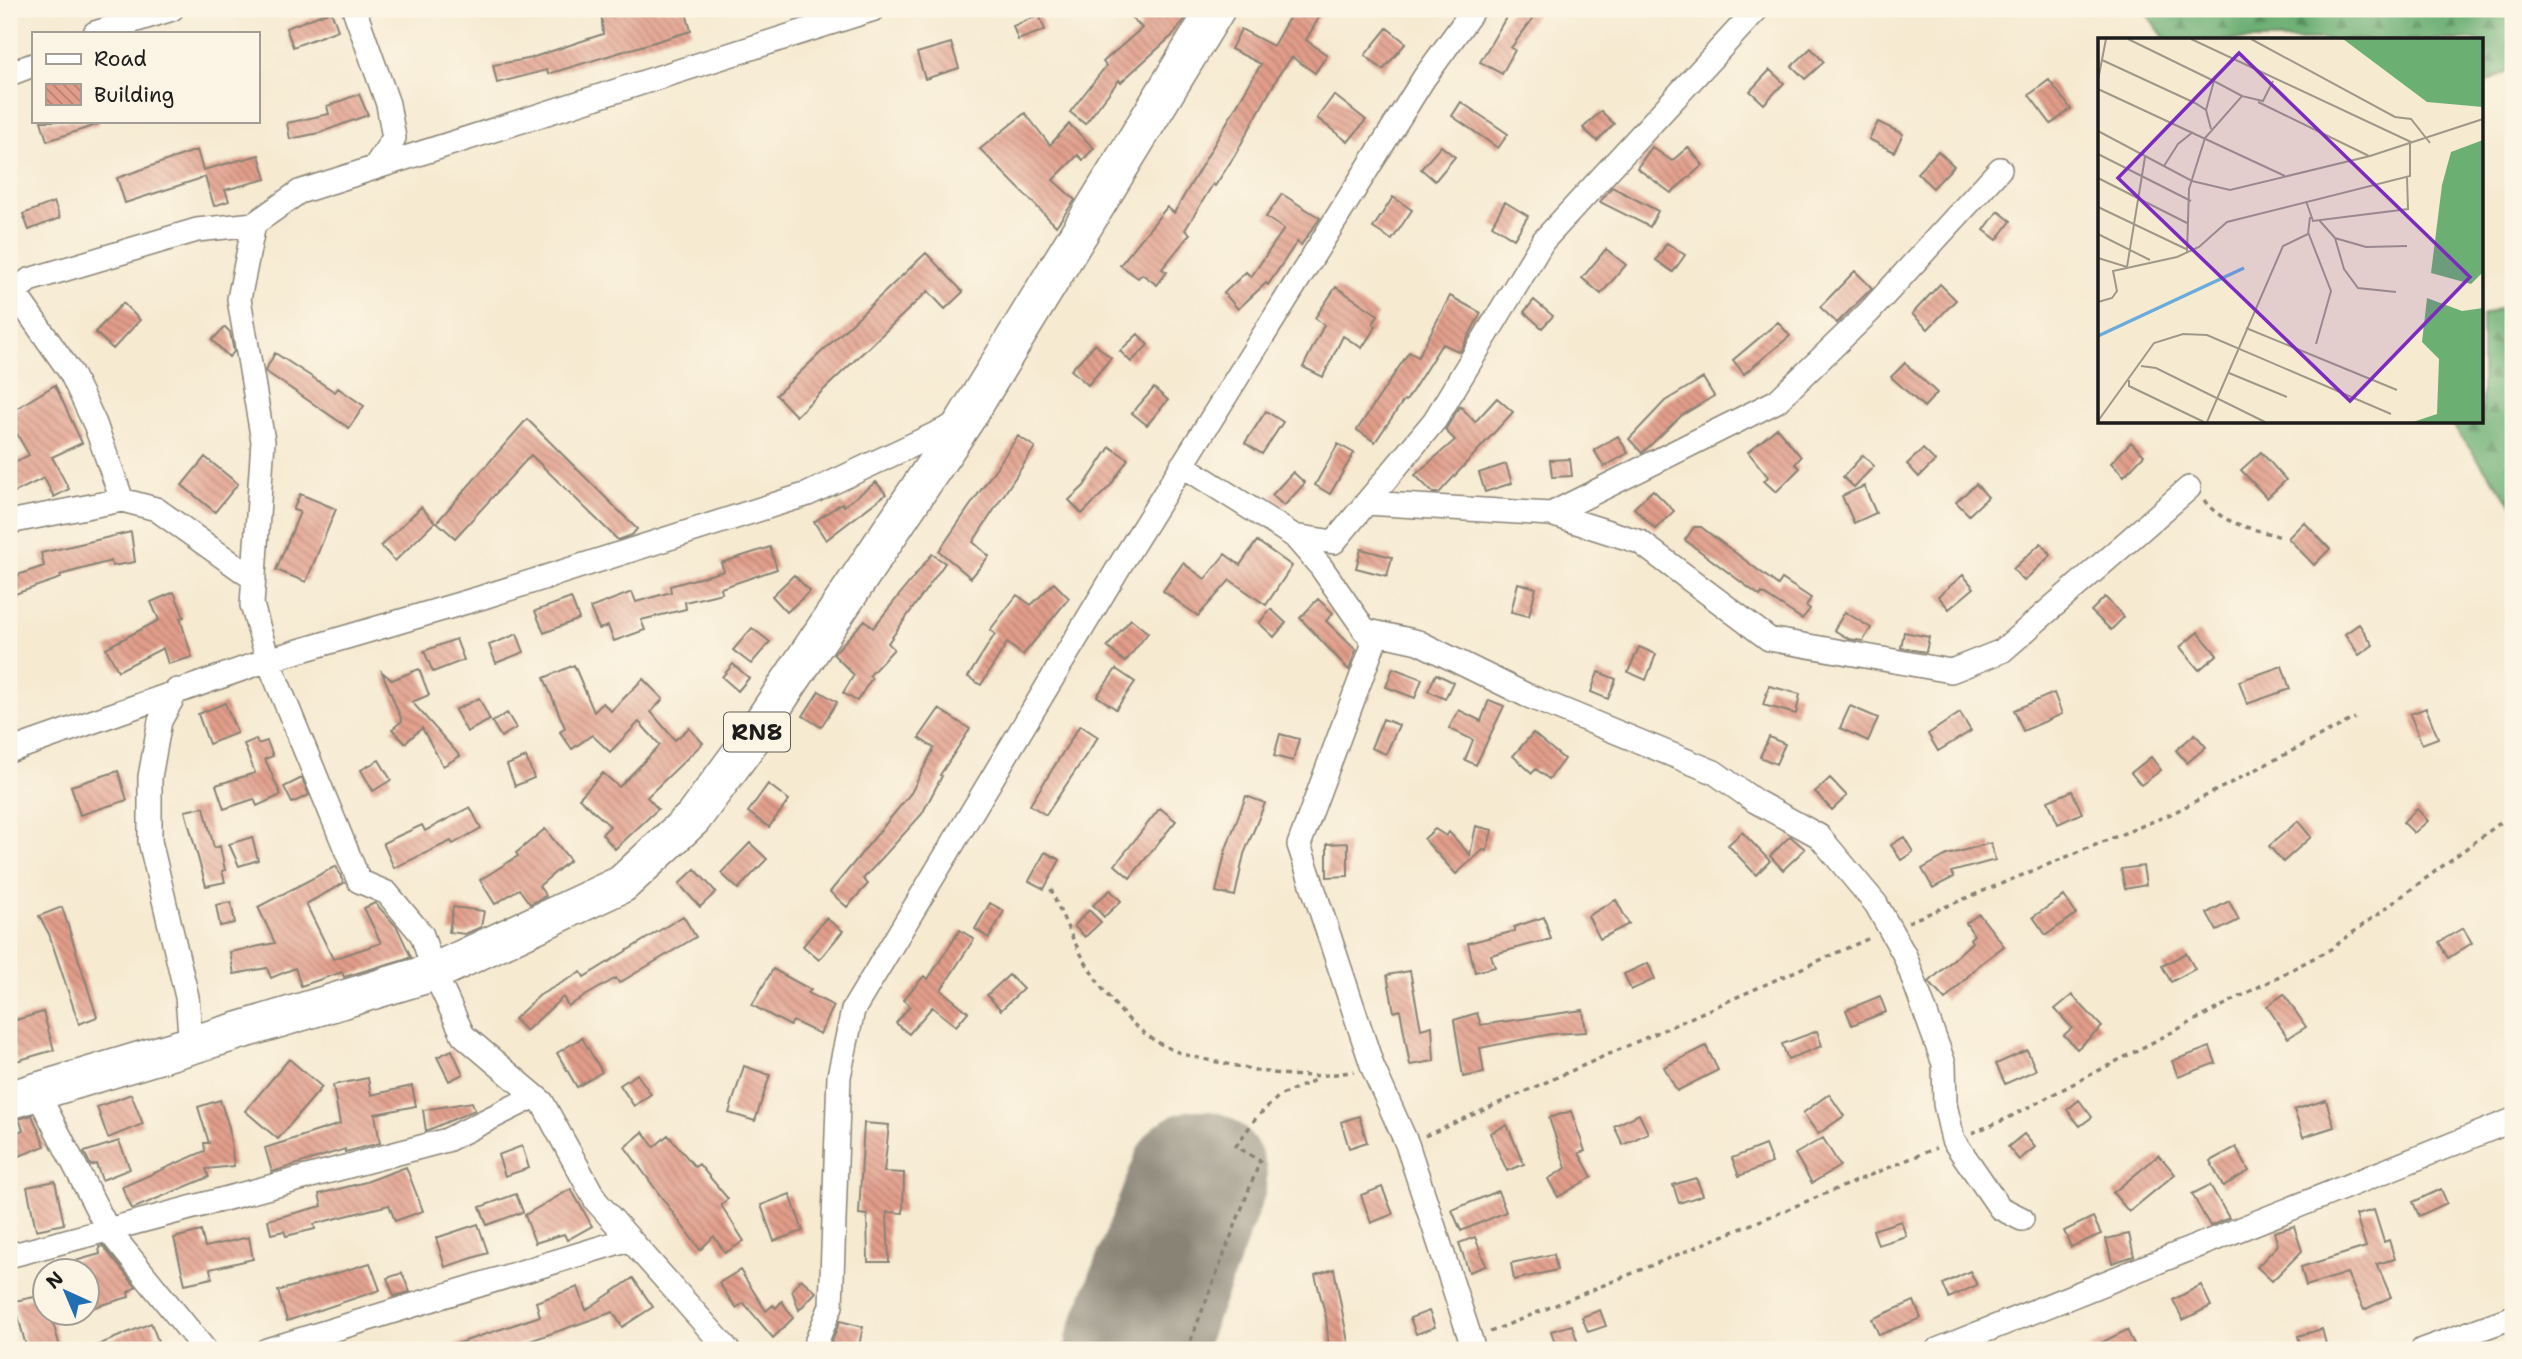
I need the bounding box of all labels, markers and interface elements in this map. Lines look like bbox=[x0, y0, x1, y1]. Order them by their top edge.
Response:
legend bbox=[32, 32, 259, 122]
inset map bbox=[2098, 38, 2484, 424]
text: Road bbox=[94, 45, 147, 73]
text: Building bbox=[94, 81, 174, 109]
road number: RN8 bbox=[724, 712, 790, 752]
north arrow bbox=[32, 1258, 102, 1328]
text: N bbox=[40, 1266, 69, 1294]

